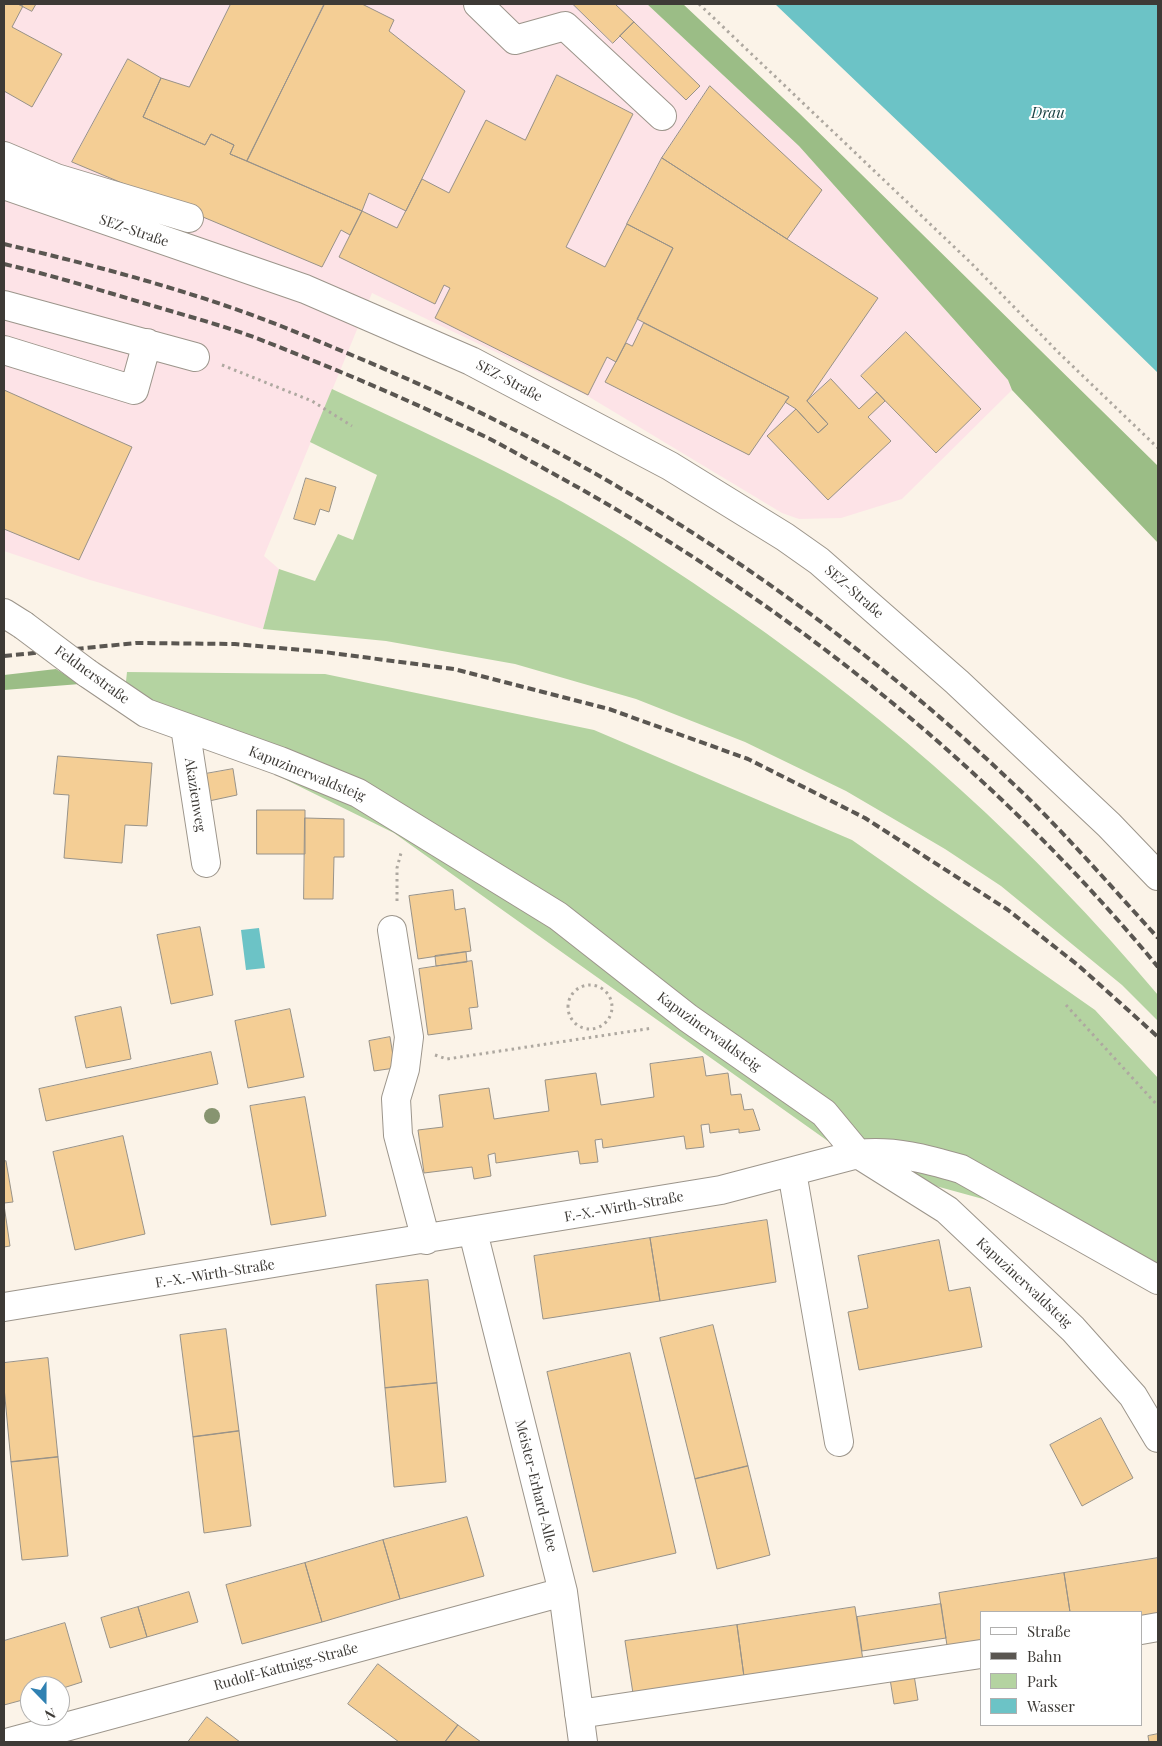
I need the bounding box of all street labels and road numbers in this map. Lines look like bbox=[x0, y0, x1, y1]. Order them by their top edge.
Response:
street label: SEZ-Straße bbox=[97, 211, 171, 251]
street label: SEZ-Straße bbox=[473, 357, 545, 405]
street label: SEZ-Straße bbox=[821, 562, 887, 622]
street label: Feldnerstraße bbox=[51, 642, 133, 708]
street label: Kapuzinerwaldsteig bbox=[246, 743, 368, 805]
street label: Akazienweg bbox=[181, 757, 209, 833]
street label: Kapuzinerwaldsteig bbox=[654, 989, 764, 1075]
street label: F.-X.-Wirth-Straße bbox=[563, 1188, 685, 1226]
street label: Kapuzinerwaldsteig bbox=[973, 1234, 1075, 1332]
street label: F.-X.-Wirth-Straße bbox=[154, 1256, 276, 1292]
street label: Meister-Erhard-Allee bbox=[511, 1418, 561, 1554]
street label: Rudolf-Kattnigg-Straße bbox=[212, 1640, 360, 1694]

